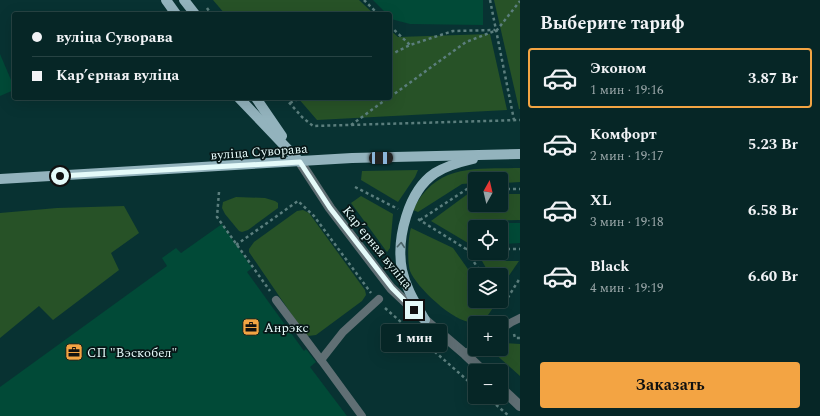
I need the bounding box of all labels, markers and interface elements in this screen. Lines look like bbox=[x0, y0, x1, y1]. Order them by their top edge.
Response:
text: Выберите тариф bbox=[540, 10, 685, 37]
text: вуліца Суворава bbox=[56, 26, 173, 49]
text: Эконом bbox=[590, 57, 646, 80]
icon: car bbox=[542, 60, 578, 96]
text: Карʼерная вуліца bbox=[56, 64, 179, 87]
text: 3.87 Br bbox=[748, 67, 798, 90]
text: 1 мин · 19:16 bbox=[590, 80, 663, 100]
text: Комфорт bbox=[590, 123, 657, 146]
icon: car bbox=[542, 126, 578, 162]
text: 5.23 Br bbox=[748, 133, 798, 156]
street label: вуліца Суворава bbox=[210, 139, 309, 165]
text: 2 мин · 19:17 bbox=[590, 146, 663, 166]
car bbox=[369, 152, 393, 164]
route start bbox=[51, 167, 69, 185]
north arrow bbox=[468, 172, 508, 212]
map controls bbox=[468, 172, 508, 404]
text: XL bbox=[590, 189, 611, 212]
icon: car bbox=[542, 192, 578, 228]
text: 6.58 Br bbox=[748, 199, 798, 222]
street label: Карʼерная вуліца bbox=[337, 202, 417, 294]
text: 3 мин · 19:18 bbox=[590, 212, 663, 232]
button: locate bbox=[468, 220, 508, 260]
one-way arrow bbox=[397, 242, 406, 248]
text: Black bbox=[590, 255, 629, 278]
icon: car bbox=[542, 258, 578, 294]
text: 6.60 Br bbox=[748, 265, 798, 288]
button: layers bbox=[468, 268, 508, 308]
text: 4 мин · 19:19 bbox=[590, 278, 663, 298]
route end bbox=[405, 301, 423, 319]
button: + bbox=[468, 316, 508, 356]
office icon: Анрэкс bbox=[241, 317, 261, 337]
place label: Анрэкс bbox=[264, 318, 309, 338]
callout: 1 мин bbox=[381, 324, 447, 352]
text: 1 мин bbox=[396, 328, 432, 348]
office icon: СП "Вэскобел" bbox=[64, 342, 84, 362]
place label: СП "Вэскобел" bbox=[87, 343, 177, 363]
button: Заказать bbox=[540, 362, 800, 408]
button: − bbox=[468, 364, 508, 404]

